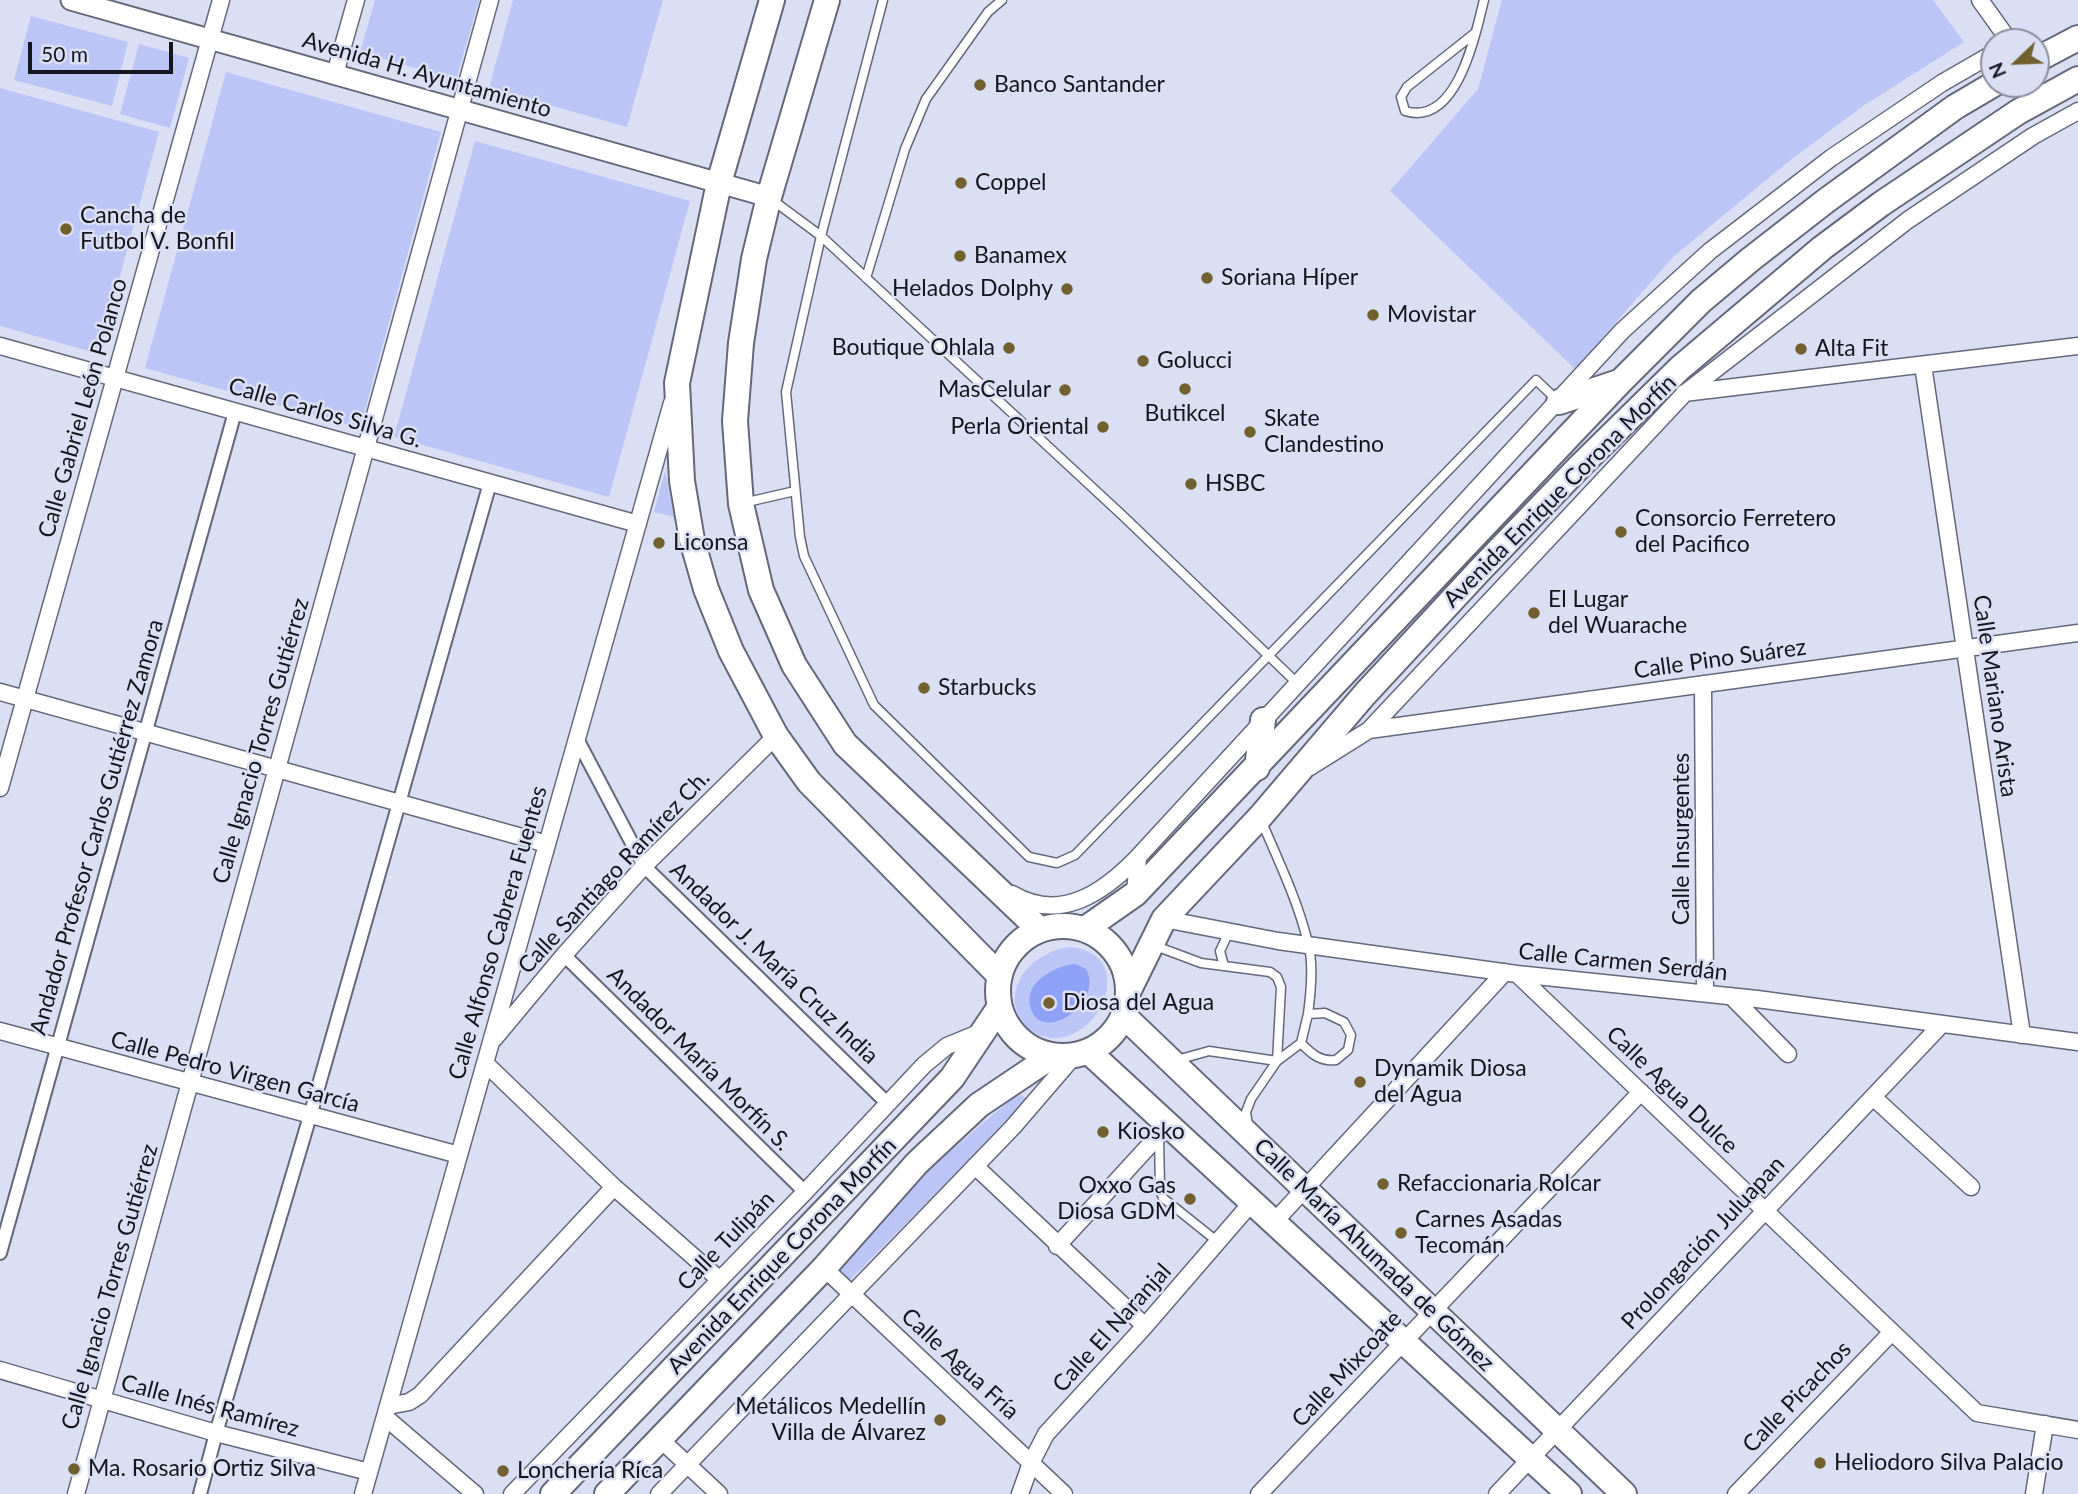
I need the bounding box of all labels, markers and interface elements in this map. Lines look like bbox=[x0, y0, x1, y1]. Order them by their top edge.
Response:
street label: Avenida H. Ayuntamiento bbox=[299, 26, 555, 124]
scale bar bbox=[32, 28, 177, 72]
north arrow bbox=[1980, 28, 2050, 98]
text: 50 m bbox=[41, 41, 88, 66]
text: N bbox=[1984, 59, 2010, 82]
place label: Banco Santander bbox=[994, 71, 1165, 99]
marker: Banco Santander bbox=[972, 77, 988, 93]
place label: Coppel bbox=[975, 169, 1047, 197]
marker: Coppel bbox=[953, 175, 969, 191]
place label: Cancha de Futbol V. Bonfil bbox=[80, 202, 235, 256]
marker: Cancha de Futbol V. Bonfil bbox=[58, 221, 74, 237]
place label: Banamex bbox=[974, 242, 1067, 270]
marker: Banamex bbox=[952, 248, 968, 264]
place label: Soriana Híper bbox=[1221, 264, 1358, 292]
marker: Soriana Híper bbox=[1199, 270, 1215, 286]
street label: Calle Gabriel León Polanco bbox=[33, 275, 133, 541]
place label: Helados Dolphy bbox=[892, 275, 1053, 303]
marker: Helados Dolphy bbox=[1059, 281, 1075, 297]
place label: Movistar bbox=[1387, 301, 1476, 329]
marker: Movistar bbox=[1365, 307, 1381, 323]
place label: Boutique Ohlala bbox=[832, 334, 995, 362]
place label: Alta Fit bbox=[1815, 335, 1888, 363]
marker: Boutique Ohlala bbox=[1001, 340, 1017, 356]
marker: Alta Fit bbox=[1793, 341, 1809, 357]
place label: Golucci bbox=[1157, 347, 1232, 375]
marker: Golucci bbox=[1135, 353, 1151, 369]
street label: Avenida Enrique Corona Morfín bbox=[1438, 369, 1682, 613]
street label: Calle Carlos Silva G. bbox=[225, 372, 425, 454]
place label: MasCelular bbox=[938, 376, 1051, 404]
marker: Butikcel bbox=[1177, 381, 1193, 397]
marker: MasCelular bbox=[1057, 382, 1073, 398]
place label: Butikcel bbox=[1145, 400, 1225, 428]
place label: Skate Clandestino bbox=[1264, 405, 1384, 459]
place label: Perla Oriental bbox=[951, 413, 1089, 441]
marker: Perla Oriental bbox=[1095, 419, 1111, 435]
marker: Skate Clandestino bbox=[1242, 424, 1258, 440]
place label: HSBC bbox=[1205, 470, 1265, 498]
marker: HSBC bbox=[1183, 476, 1199, 492]
place label: Consorcio Ferretero del Pacifico bbox=[1635, 505, 1836, 559]
marker: Consorcio Ferretero del Pacifico bbox=[1613, 524, 1629, 540]
place label: Liconsa bbox=[673, 529, 748, 557]
marker: Liconsa bbox=[651, 535, 667, 551]
place label: El Lugar del Wuarache bbox=[1548, 586, 1687, 640]
street label: Calle Mariano Arista bbox=[1967, 593, 2023, 799]
street label: Calle Ignacio Torres Gutiérrez bbox=[207, 595, 315, 887]
marker: El Lugar del Wuarache bbox=[1526, 605, 1542, 621]
street label: Andador Profesor Carlos Gutiérrez Zamora bbox=[24, 616, 170, 1038]
street label: Calle Pino Suárez bbox=[1632, 633, 1808, 685]
place label: Starbucks bbox=[938, 674, 1036, 702]
marker: Starbucks bbox=[916, 680, 932, 696]
street label: Calle Insurgentes bbox=[1668, 753, 1696, 925]
street label: Calle Santiago Ramírez Ch. bbox=[512, 764, 716, 980]
street label: Calle Alfonso Cabrera Fuentes bbox=[443, 783, 553, 1083]
street label: Andador J. María Cruz India bbox=[664, 856, 884, 1070]
street label: Calle Carmen Serdán bbox=[1517, 937, 1729, 987]
street label: Andador María Morfín S. bbox=[601, 961, 797, 1157]
place label: Diosa del Agua bbox=[1063, 989, 1214, 1017]
marker: Diosa del Agua bbox=[1041, 995, 1057, 1011]
street label: Calle Agua Dulce bbox=[1601, 1020, 1743, 1160]
street label: Calle Pedro Virgen García bbox=[108, 1025, 362, 1119]
place label: Dynamik Diosa del Agua bbox=[1374, 1055, 1527, 1109]
marker: Dynamik Diosa del Agua bbox=[1352, 1074, 1368, 1090]
place label: Kiosko bbox=[1117, 1118, 1185, 1146]
marker: Kiosko bbox=[1095, 1124, 1111, 1140]
street label: Avenida Enrique Corona Morfín bbox=[662, 1132, 902, 1380]
street label: Calle María Ahumada de Gómez bbox=[1248, 1133, 1500, 1377]
street label: Calle Ignacio Torres Gutiérrez bbox=[56, 1141, 164, 1433]
street label: Prolongación Juluapan bbox=[1616, 1151, 1790, 1335]
place label: Refaccionaria Rolcar bbox=[1397, 1170, 1601, 1198]
place label: Oxxo Gas Diosa GDM bbox=[1057, 1172, 1176, 1226]
marker: Refaccionaria Rolcar bbox=[1375, 1176, 1391, 1192]
street label: Calle Tulipán bbox=[672, 1185, 780, 1297]
marker: Oxxo Gas Diosa GDM bbox=[1182, 1191, 1198, 1207]
place label: Carnes Asadas Tecomán bbox=[1415, 1206, 1562, 1260]
marker: Carnes Asadas Tecomán bbox=[1393, 1225, 1409, 1241]
street label: Calle El Naranjal bbox=[1047, 1258, 1177, 1398]
street label: Calle Agua Fría bbox=[895, 1303, 1025, 1425]
street label: Calle Mixcoate bbox=[1286, 1305, 1408, 1433]
street label: Calle Picachos bbox=[1737, 1336, 1857, 1458]
street label: Calle Inés Ramírez bbox=[118, 1369, 302, 1443]
place label: Metálicos Medellín Villa de Álvarez bbox=[735, 1393, 926, 1447]
marker: Metálicos Medellín Villa de Álvarez bbox=[932, 1412, 948, 1428]
place label: Heliodoro Silva Palacio bbox=[1834, 1449, 2064, 1477]
place label: Ma. Rosario Ortiz Silva bbox=[88, 1455, 316, 1483]
marker: Heliodoro Silva Palacio bbox=[1812, 1455, 1828, 1471]
place label: Lonchería Ríca bbox=[517, 1457, 663, 1485]
marker: Ma. Rosario Ortiz Silva bbox=[66, 1461, 82, 1477]
marker: Lonchería Ríca bbox=[495, 1463, 511, 1479]

